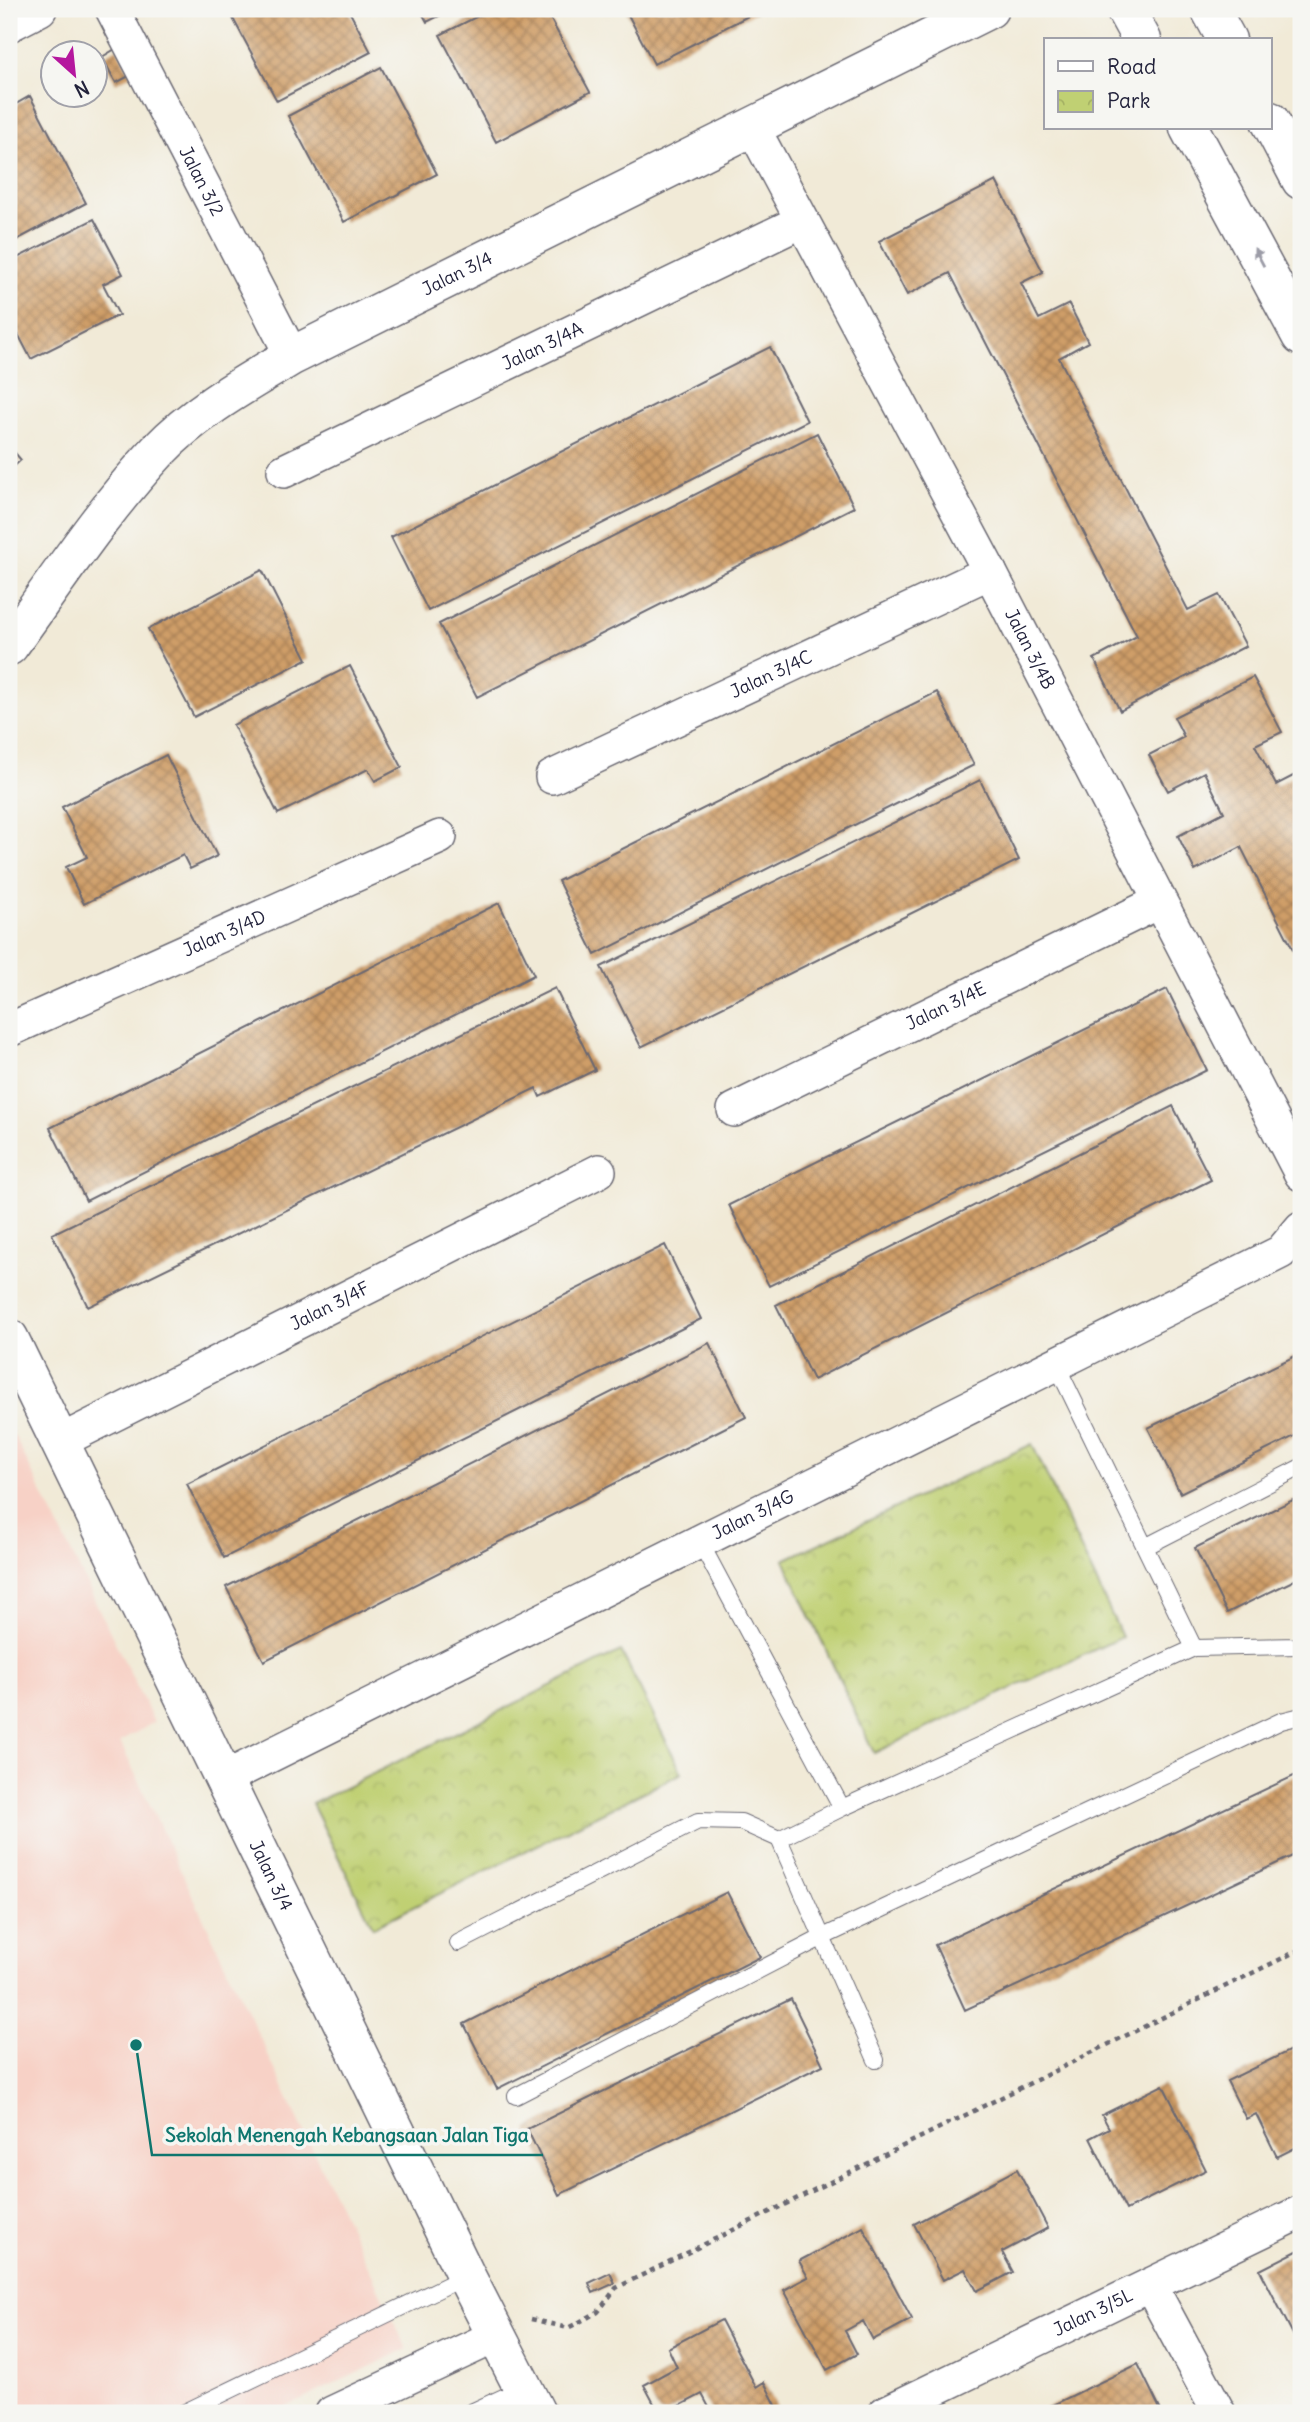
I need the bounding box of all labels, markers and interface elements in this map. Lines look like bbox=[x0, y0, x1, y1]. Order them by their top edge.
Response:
north arrow bbox=[38, 38, 108, 108]
legend bbox=[1044, 38, 1272, 130]
text: Road bbox=[1107, 53, 1156, 80]
text: N bbox=[70, 75, 93, 103]
text: Park bbox=[1107, 87, 1150, 114]
street label: Jalan 3/2 bbox=[174, 142, 229, 220]
street label: Jalan 3/4 bbox=[418, 246, 496, 300]
one-way arrow bbox=[1253, 247, 1265, 267]
street label: Jalan 3/4A bbox=[498, 316, 587, 375]
street label: Jalan 3/4B bbox=[1000, 605, 1061, 693]
street label: Jalan 3/4C bbox=[726, 645, 816, 703]
street label: Jalan 3/4D bbox=[179, 905, 269, 962]
street label: Jalan 3/4E bbox=[902, 977, 990, 1035]
street label: Jalan 3/4F bbox=[286, 1276, 373, 1335]
street label: Jalan 3/4G bbox=[708, 1484, 798, 1545]
street label: Jalan 3/4 bbox=[244, 1836, 298, 1914]
callout: Sekolah Menengah Kebangsaan Jalan Tiga bbox=[152, 2115, 543, 2155]
text: Sekolah Menengah Kebangsaan Jalan Tiga bbox=[165, 2123, 529, 2147]
street label: Jalan 3/5L bbox=[1049, 2283, 1136, 2341]

